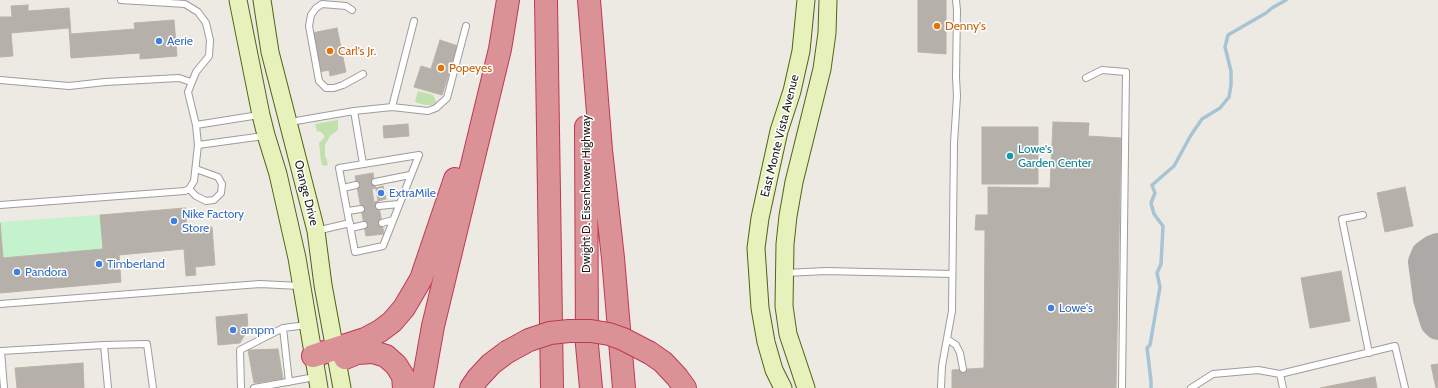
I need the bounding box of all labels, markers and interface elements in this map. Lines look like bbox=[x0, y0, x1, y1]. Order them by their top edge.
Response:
place label: Denny's bbox=[945, 19, 986, 33]
marker: Denny's bbox=[932, 21, 942, 31]
place label: Aerie bbox=[167, 34, 193, 48]
marker: Aerie bbox=[154, 36, 164, 46]
place label: Carl's Jr. bbox=[338, 44, 376, 58]
marker: Carl's Jr. bbox=[325, 46, 335, 56]
place label: Popeyes bbox=[449, 61, 492, 75]
marker: Popeyes bbox=[436, 63, 446, 73]
street label: East Monte Vista Avenue bbox=[758, 73, 802, 199]
street label: Dwight D. Eisenhower Highway bbox=[579, 115, 593, 273]
place label: Lowe's Garden Center bbox=[1018, 142, 1092, 170]
marker: Lowe's Garden Center bbox=[1005, 151, 1015, 161]
street label: Orange Drive bbox=[291, 159, 321, 227]
place label: ExtraMile bbox=[389, 186, 436, 200]
marker: ExtraMile bbox=[376, 188, 386, 198]
place label: Nike Factory Store bbox=[182, 207, 244, 235]
marker: Nike Factory Store bbox=[169, 216, 179, 226]
place label: Timberland bbox=[107, 257, 165, 271]
marker: Timberland bbox=[94, 259, 104, 269]
place label: Pandora bbox=[25, 265, 67, 279]
marker: Pandora bbox=[12, 267, 22, 277]
place label: Lowe's bbox=[1059, 301, 1093, 315]
marker: Lowe's bbox=[1046, 303, 1056, 313]
place label: ampm bbox=[241, 323, 274, 337]
marker: ampm bbox=[228, 325, 238, 335]

